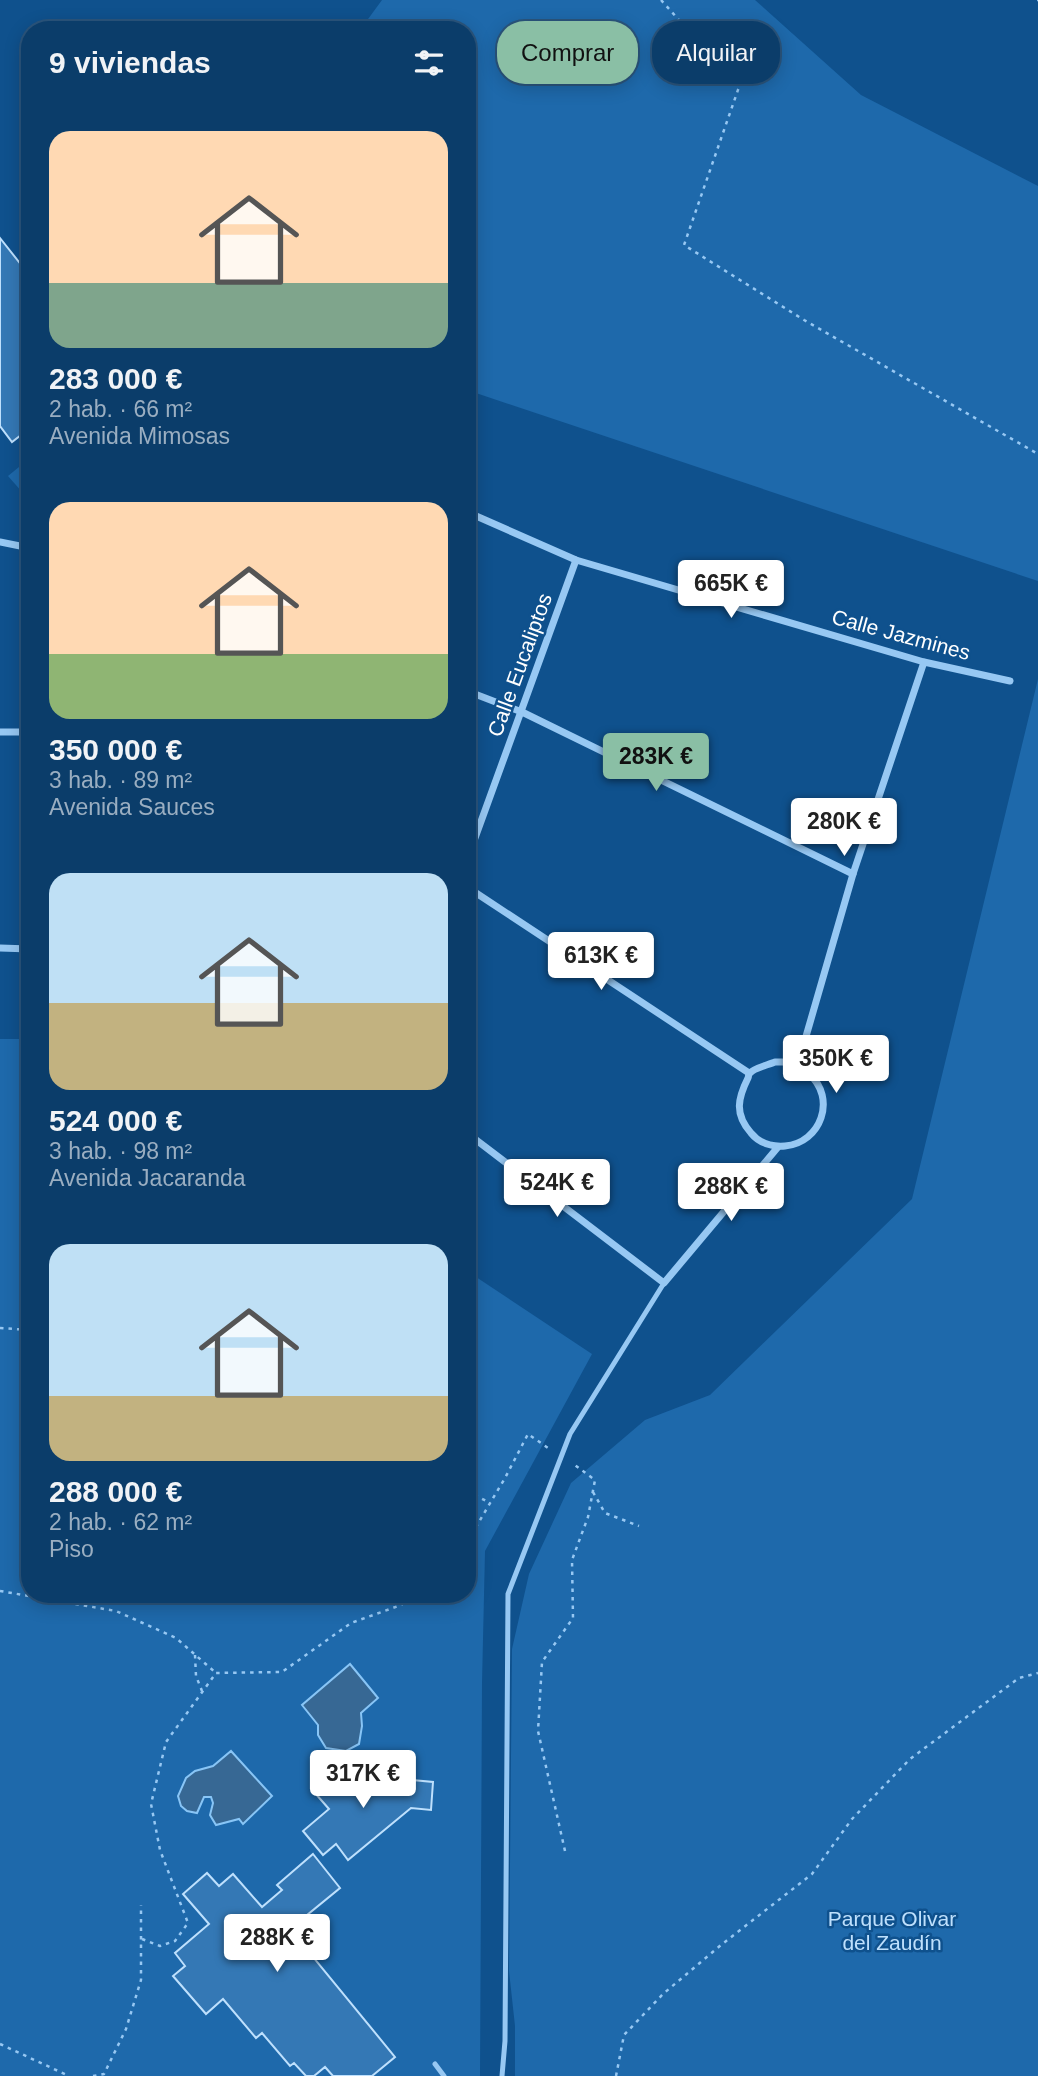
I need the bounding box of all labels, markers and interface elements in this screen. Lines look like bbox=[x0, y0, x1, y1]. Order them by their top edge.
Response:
chip: Comprar bbox=[497, 21, 638, 84]
chip: Alquilar bbox=[652, 21, 780, 84]
icon: filters bbox=[410, 44, 448, 82]
text: 9 viviendas bbox=[49, 46, 211, 79]
icon: home bbox=[186, 177, 312, 303]
text: 283 000 € bbox=[49, 362, 182, 395]
text: 2 hab. · 66 m² bbox=[49, 396, 192, 422]
text: Avenida Mimosas bbox=[49, 423, 230, 449]
icon: home bbox=[186, 548, 312, 674]
pin: 665K € bbox=[674, 560, 788, 620]
text: 665K € bbox=[694, 570, 768, 596]
street label: Calle Eucaliptos bbox=[483, 590, 556, 740]
street label: Calle Jazmines bbox=[829, 605, 973, 664]
text: 350 000 € bbox=[49, 733, 182, 766]
pin: 283K € bbox=[599, 734, 713, 793]
text: 283K € bbox=[619, 743, 693, 769]
text: 3 hab. · 89 m² bbox=[49, 767, 192, 793]
text: Avenida Sauces bbox=[49, 794, 215, 820]
pin: 280K € bbox=[787, 798, 901, 858]
text: 280K € bbox=[807, 808, 881, 834]
icon: home bbox=[186, 919, 312, 1045]
pin: 613K € bbox=[544, 932, 658, 992]
text: 613K € bbox=[564, 942, 638, 968]
pin: 350K € bbox=[779, 1036, 893, 1095]
text: 350K € bbox=[799, 1045, 873, 1071]
text: 524 000 € bbox=[49, 1104, 182, 1137]
text: 3 hab. · 98 m² bbox=[49, 1138, 192, 1164]
pin: 524K € bbox=[500, 1160, 614, 1219]
pin: 288K € bbox=[674, 1164, 788, 1223]
text: Avenida Jacaranda bbox=[49, 1165, 246, 1191]
text: 524K € bbox=[520, 1169, 594, 1195]
text: 288K € bbox=[694, 1173, 768, 1199]
icon: home bbox=[186, 1290, 312, 1416]
text: 288 000 € bbox=[49, 1475, 182, 1508]
text: 2 hab. · 62 m² bbox=[49, 1509, 192, 1535]
text: Piso bbox=[49, 1536, 94, 1562]
pin: 317K € bbox=[306, 1750, 420, 1810]
text: 317K € bbox=[326, 1760, 400, 1786]
park label: Parque Olivar del Zaudín bbox=[828, 1907, 956, 1954]
pin: 288K € bbox=[220, 1914, 334, 1974]
text: 288K € bbox=[240, 1924, 314, 1950]

